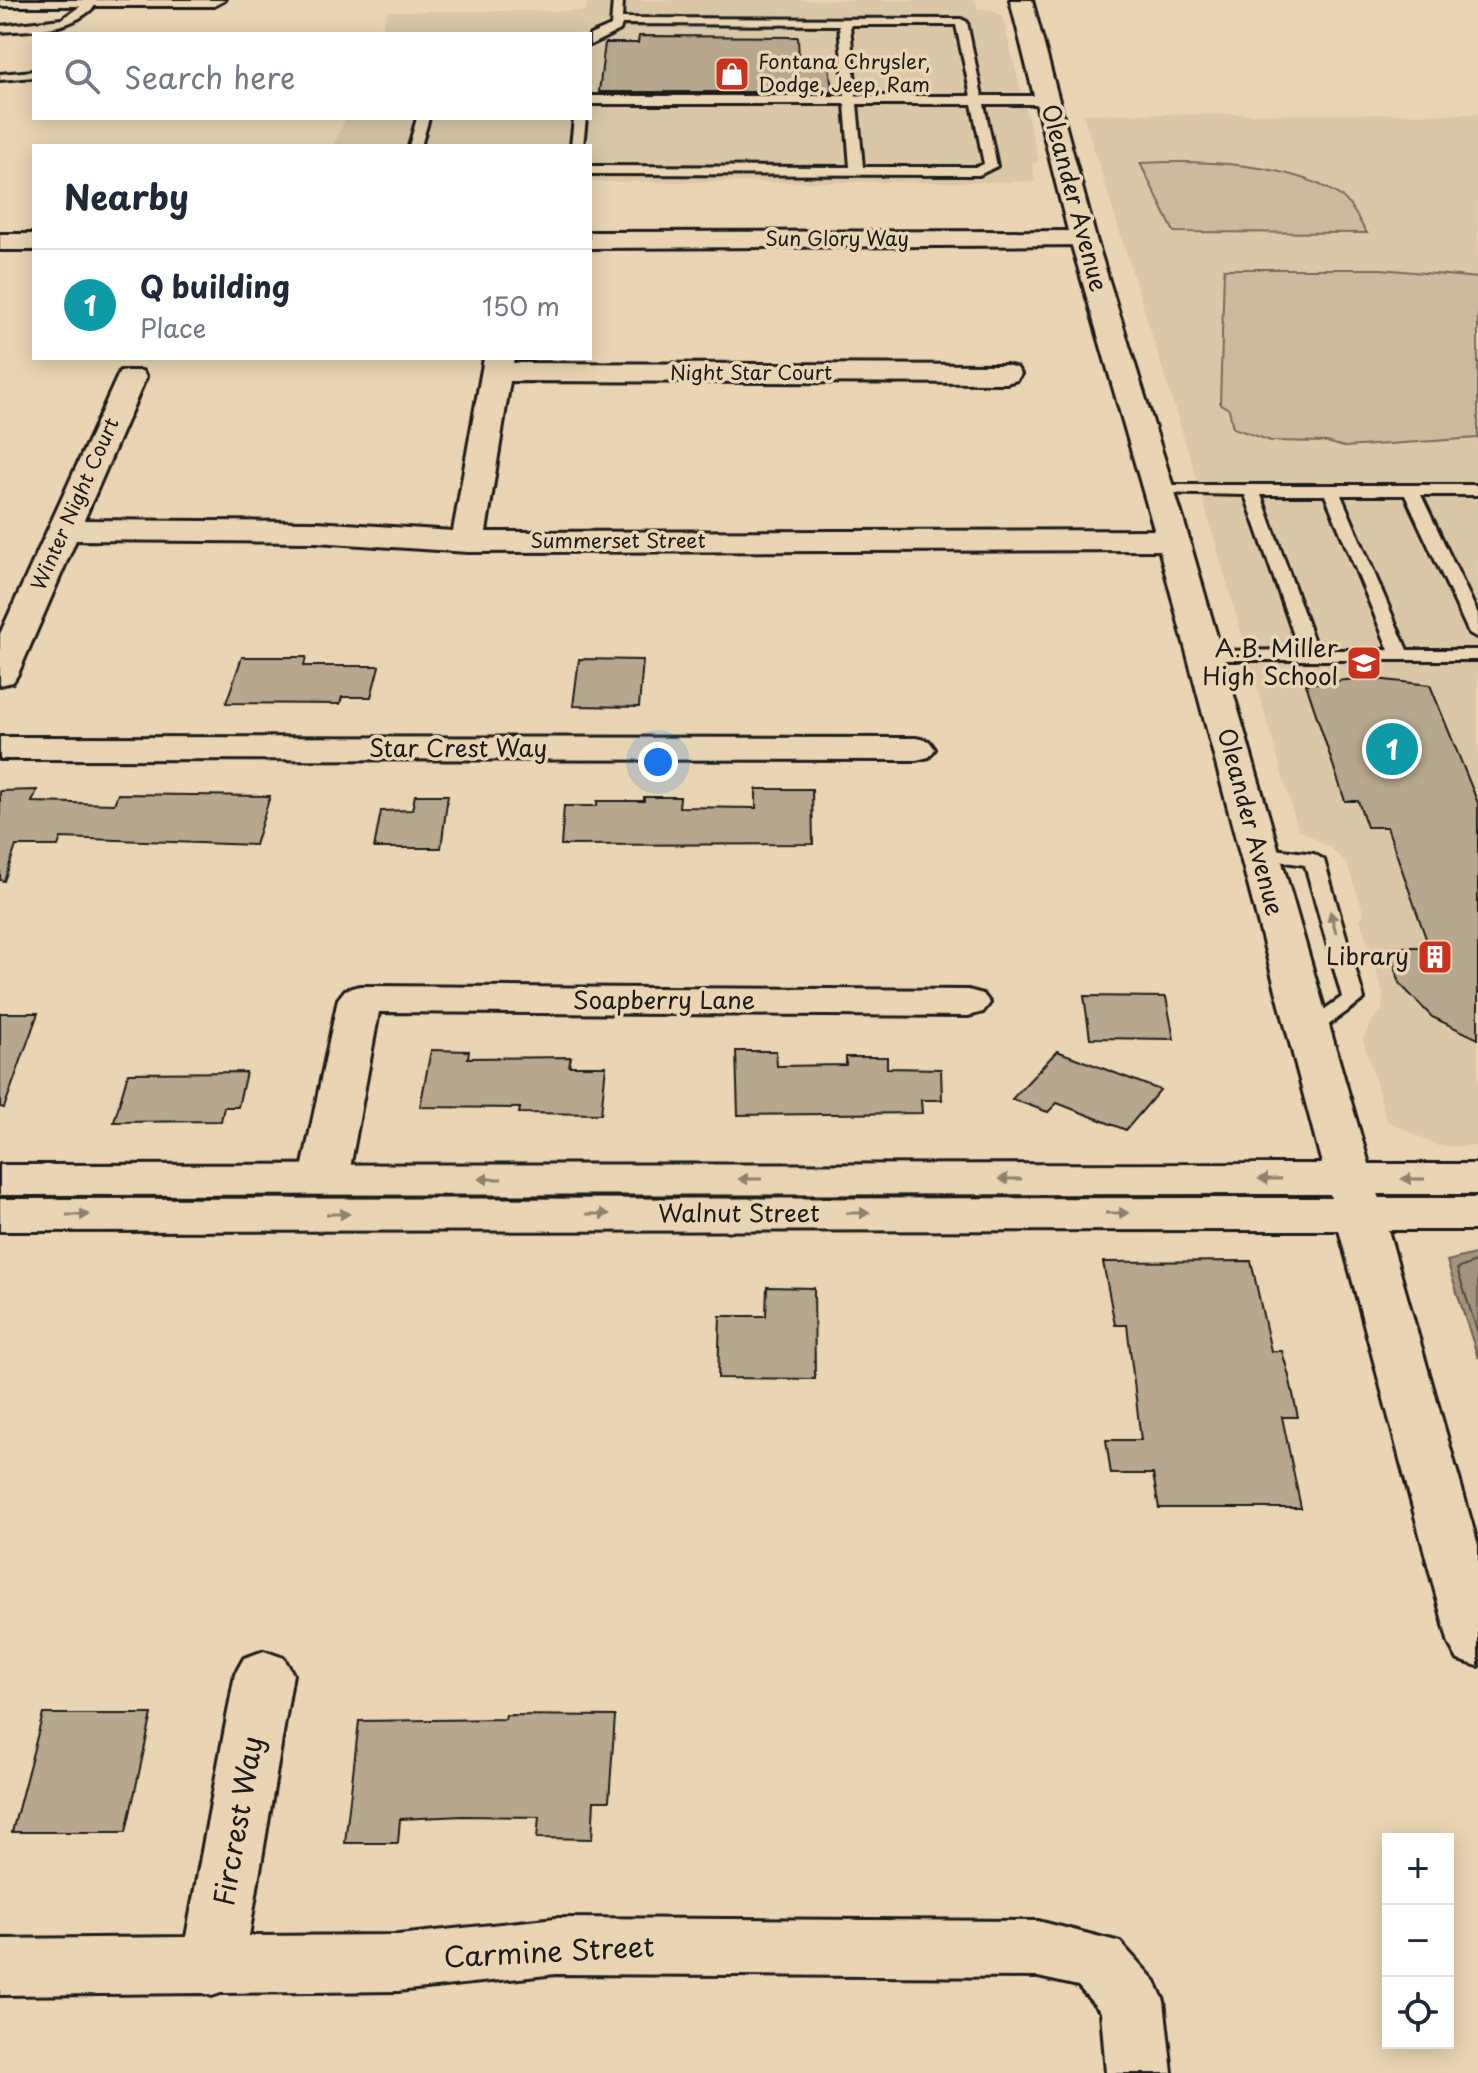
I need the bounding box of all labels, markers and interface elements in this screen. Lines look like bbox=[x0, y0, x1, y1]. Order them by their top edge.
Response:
search box bbox=[32, 32, 592, 120]
place label: Fontana Chrysler, Dodge, Jeep, Ram bbox=[758, 46, 931, 99]
icon: search bbox=[60, 54, 104, 98]
text: Search here bbox=[124, 54, 296, 99]
shop icon: Fontana Chrysler, Dodge, Jeep, Ram bbox=[713, 55, 751, 93]
street label: Oleander Avenue bbox=[1034, 100, 1118, 295]
text: Nearby bbox=[64, 170, 189, 222]
street label: Sun Glory Way bbox=[765, 223, 909, 253]
text: Q building bbox=[140, 263, 290, 308]
text: 1 bbox=[84, 286, 96, 325]
text: 150 m bbox=[482, 286, 560, 325]
text: Place bbox=[140, 308, 206, 347]
street label: Night Star Court bbox=[670, 357, 832, 387]
street label: Winter Night Court bbox=[23, 412, 126, 595]
street label: Summerset Street bbox=[530, 525, 706, 555]
place label: A.B. Miller High School bbox=[1202, 629, 1339, 693]
school or university icon: A.B. Miller High School bbox=[1345, 644, 1383, 682]
pin: 1 bbox=[1366, 719, 1418, 779]
street label: Oleander Avenue bbox=[1210, 724, 1294, 919]
street label: Star Crest Way bbox=[369, 729, 547, 765]
your location bbox=[638, 742, 678, 782]
one-way arrow bbox=[1326, 909, 1338, 934]
place label: Library bbox=[1326, 937, 1409, 973]
building icon: Library bbox=[1416, 938, 1454, 976]
street label: Soapberry Lane bbox=[573, 981, 755, 1017]
one-way arrow bbox=[477, 1173, 502, 1185]
one-way arrow bbox=[737, 1173, 762, 1185]
one-way arrow bbox=[997, 1173, 1022, 1185]
one-way arrow bbox=[1257, 1173, 1282, 1185]
one-way arrow bbox=[1400, 1173, 1425, 1185]
street label: Walnut Street bbox=[658, 1194, 820, 1230]
one-way arrow bbox=[846, 1207, 871, 1219]
one-way arrow bbox=[1105, 1207, 1130, 1219]
one-way arrow bbox=[326, 1208, 351, 1220]
one-way arrow bbox=[586, 1208, 611, 1220]
one-way arrow bbox=[66, 1209, 91, 1221]
street label: Fircrest Way bbox=[200, 1732, 273, 1909]
map controls bbox=[1382, 1833, 1454, 2049]
button: + bbox=[1382, 1833, 1454, 1905]
button: − bbox=[1382, 1905, 1454, 1977]
street label: Carmine Street bbox=[442, 1924, 655, 1977]
button: locate bbox=[1382, 1977, 1454, 2049]

